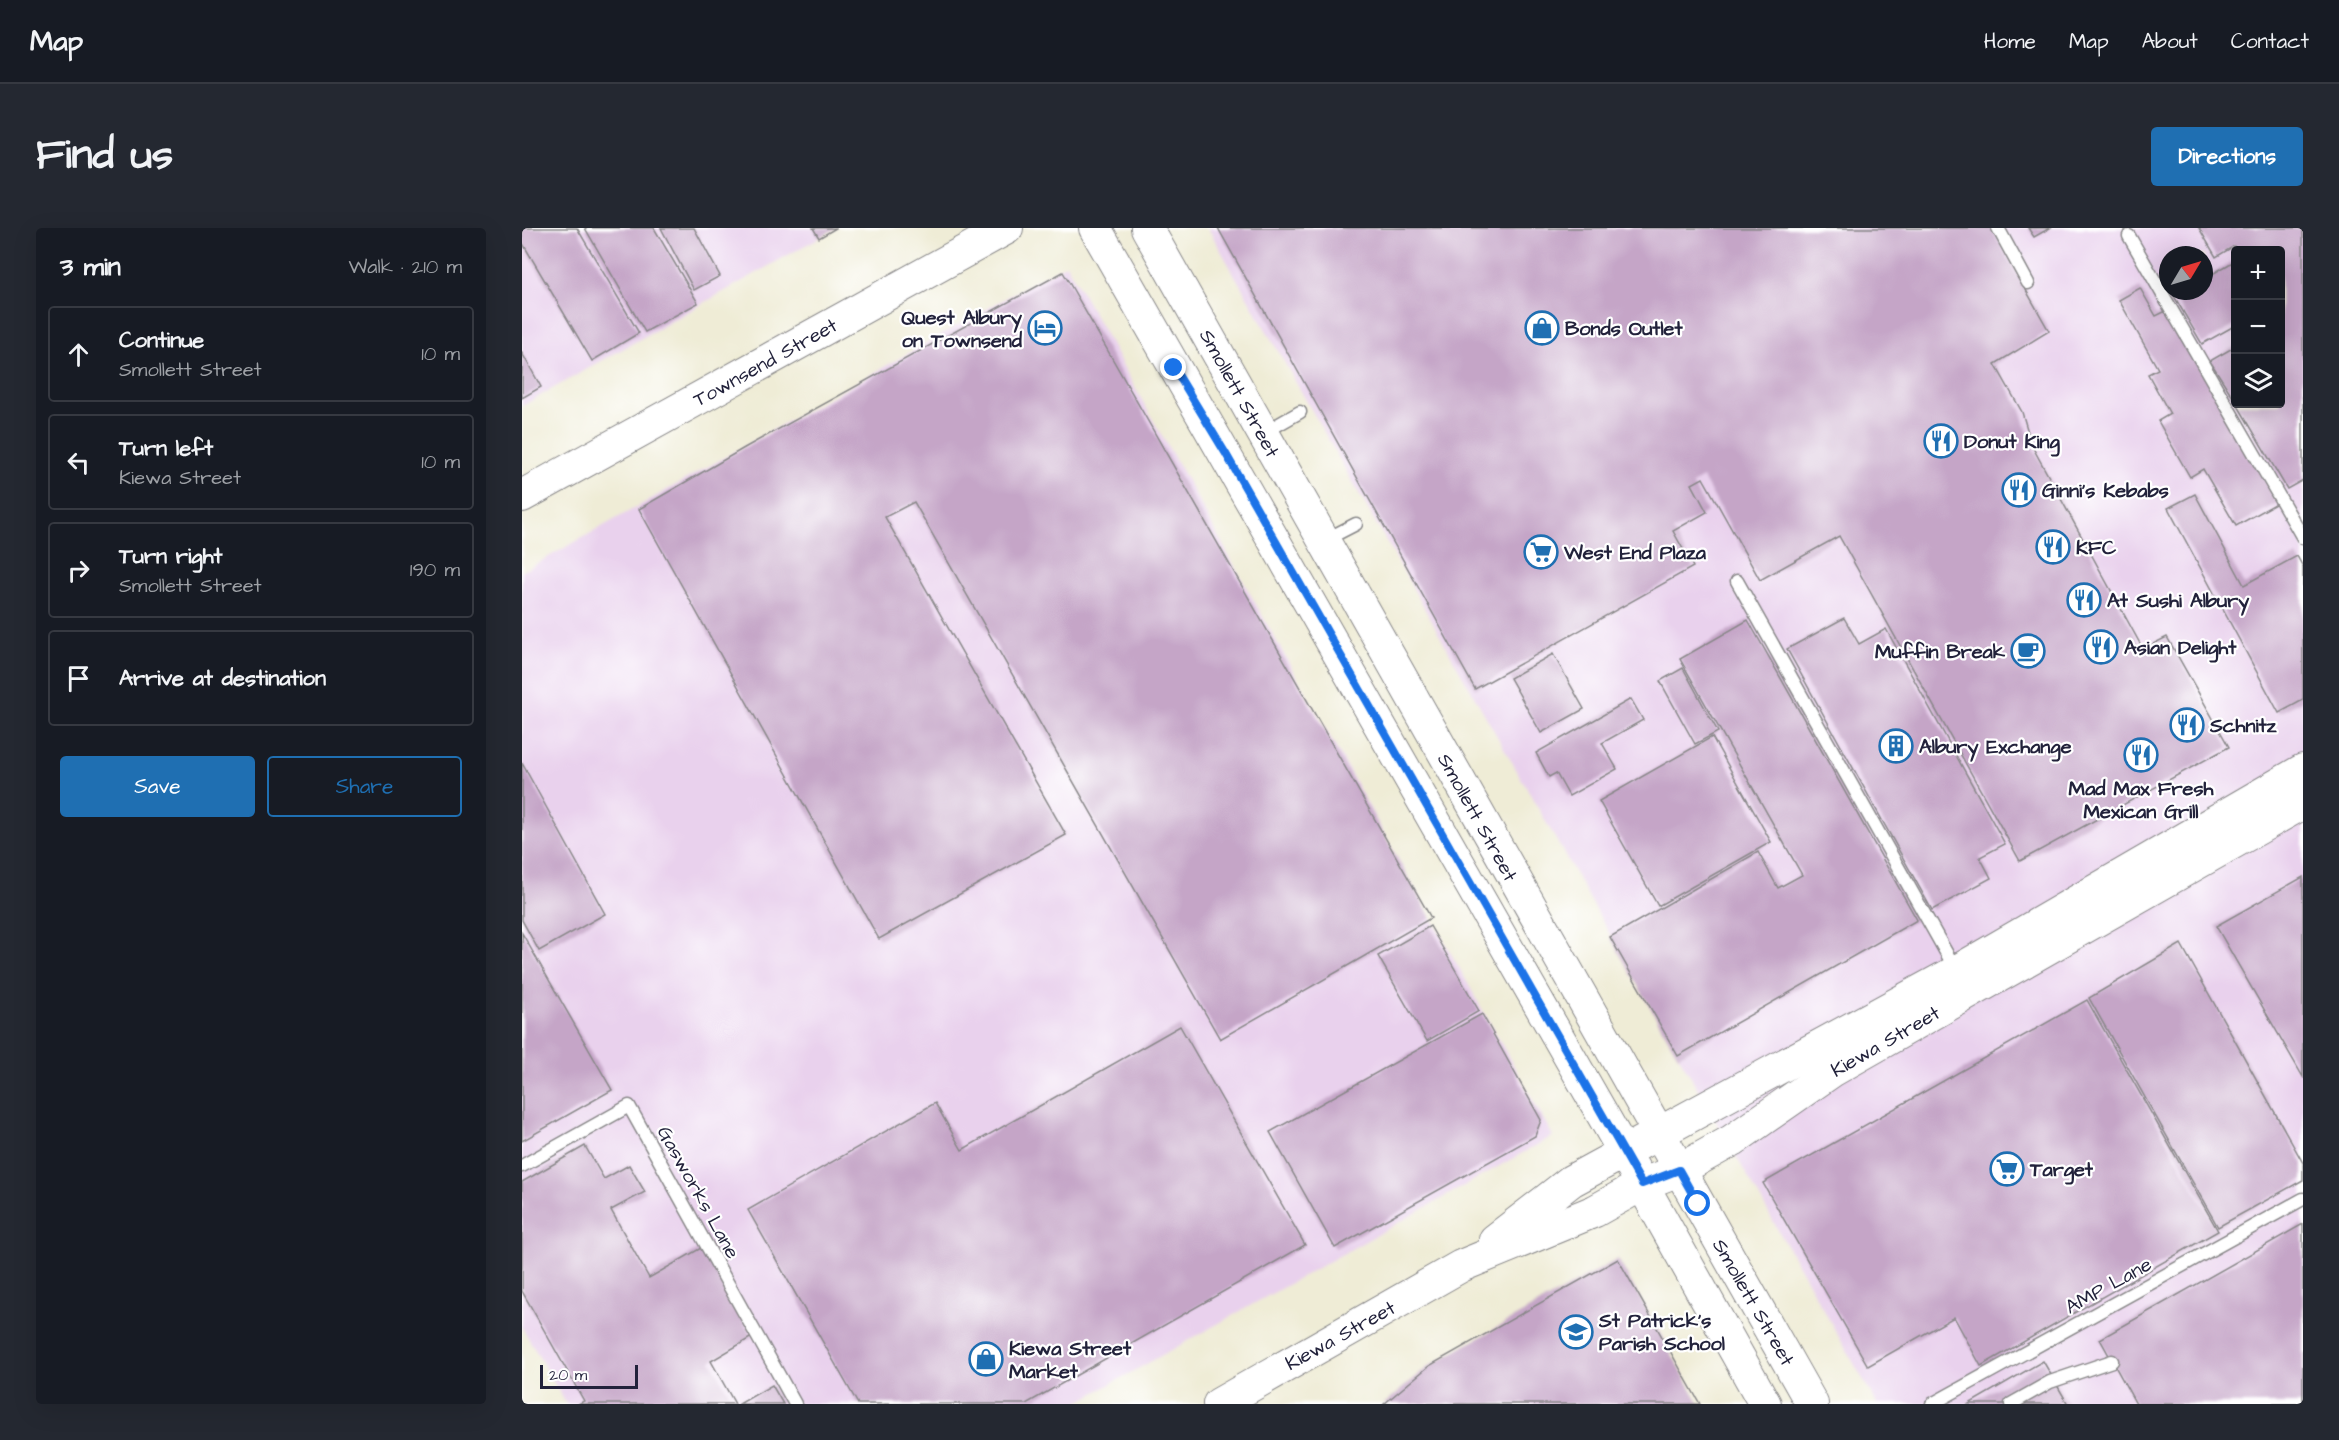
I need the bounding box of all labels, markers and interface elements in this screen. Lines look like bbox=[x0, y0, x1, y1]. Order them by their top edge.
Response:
text: Map bbox=[30, 22, 83, 61]
text: Home bbox=[1984, 27, 2036, 56]
text: Map bbox=[2069, 27, 2109, 56]
text: About bbox=[2142, 27, 2198, 56]
text: Contact bbox=[2231, 27, 2309, 56]
text: Find us bbox=[36, 127, 173, 185]
button: Directions bbox=[2151, 127, 2303, 186]
north arrow bbox=[2159, 246, 2213, 300]
map controls bbox=[2231, 246, 2285, 408]
button: + bbox=[2231, 246, 2285, 300]
text: 3 min bbox=[60, 249, 121, 285]
text: Walk · 210 m bbox=[349, 253, 462, 281]
button: − bbox=[2231, 300, 2285, 354]
place label: Quest Albury on Townsend bbox=[901, 304, 1023, 355]
hotel icon: Quest Albury on Townsend bbox=[1027, 310, 1063, 346]
shop icon: Bonds Outlet bbox=[1524, 310, 1560, 346]
street label: Townsend Street bbox=[688, 312, 843, 414]
place label: Bonds Outlet bbox=[1565, 315, 1683, 343]
street label: Smollett Street bbox=[1192, 324, 1286, 463]
text: Continue bbox=[119, 325, 204, 356]
icon: ahead bbox=[62, 338, 95, 371]
text: 10 m bbox=[421, 340, 460, 368]
route end bbox=[1160, 354, 1186, 380]
button: layers bbox=[2231, 354, 2285, 408]
text: Smollett Street bbox=[119, 356, 262, 384]
restaurant icon: Donut King bbox=[1923, 423, 1959, 459]
place label: Donut King bbox=[1964, 428, 2061, 457]
text: Turn left bbox=[119, 433, 213, 464]
icon: left bbox=[62, 446, 95, 479]
text: 10 m bbox=[421, 448, 460, 476]
text: Kiewa Street bbox=[119, 464, 241, 492]
restaurant icon: Ginni's Kebabs bbox=[2001, 472, 2037, 508]
place label: Ginni's Kebabs bbox=[2042, 477, 2169, 505]
restaurant icon: KFC bbox=[2035, 529, 2071, 565]
supermarket icon: West End Plaza bbox=[1523, 534, 1559, 570]
place label: KFC bbox=[2076, 534, 2117, 562]
place label: West End Plaza bbox=[1563, 539, 1707, 567]
text: Turn right bbox=[119, 541, 222, 572]
icon: right bbox=[62, 554, 95, 587]
text: 190 m bbox=[410, 556, 460, 584]
text: Smollett Street bbox=[119, 572, 262, 600]
restaurant icon: At Sushi Albury bbox=[2066, 582, 2102, 618]
place label: At Sushi Albury bbox=[2107, 587, 2249, 616]
restaurant icon: Asian Delight bbox=[2083, 629, 2119, 665]
cafe icon: Muffin Break bbox=[2010, 633, 2046, 669]
place label: Asian Delight bbox=[2124, 634, 2237, 663]
place label: Muffin Break bbox=[1875, 638, 2006, 666]
icon: arrive bbox=[62, 662, 95, 695]
text: Arrive at destination bbox=[119, 663, 326, 694]
restaurant icon: Schnitz bbox=[2169, 707, 2205, 743]
place label: Schnitz bbox=[2209, 712, 2278, 740]
building icon: Albury Exchange bbox=[1878, 728, 1914, 764]
place label: Albury Exchange bbox=[1919, 733, 2072, 762]
restaurant icon: Mad Max Fresh Mexican Grill bbox=[2123, 737, 2159, 773]
street label: Smollett Street bbox=[1430, 748, 1524, 887]
button: Save bbox=[60, 756, 255, 817]
button: Share bbox=[267, 756, 462, 817]
place label: Mad Max Fresh Mexican Grill bbox=[2069, 775, 2214, 826]
street label: Kiewa Street bbox=[1826, 999, 1945, 1084]
street label: Gasworks Lane bbox=[650, 1121, 746, 1264]
supermarket icon: Target bbox=[1989, 1151, 2025, 1187]
place label: Target bbox=[2029, 1156, 2094, 1185]
route start bbox=[1684, 1190, 1710, 1216]
street label: Smollett Street bbox=[1705, 1234, 1801, 1371]
street label: AMP Lane bbox=[2060, 1251, 2157, 1321]
street label: Kiewa Street bbox=[1280, 1294, 1401, 1378]
place label: St Patrick's Parish School bbox=[1598, 1307, 1725, 1358]
school or university icon: St Patrick's Parish School bbox=[1558, 1314, 1594, 1350]
place label: Kiewa Street Market bbox=[1009, 1335, 1132, 1386]
shop icon: Kiewa Street Market bbox=[968, 1341, 1004, 1377]
scale bar bbox=[540, 1362, 638, 1390]
text: 20 m bbox=[549, 1364, 587, 1386]

